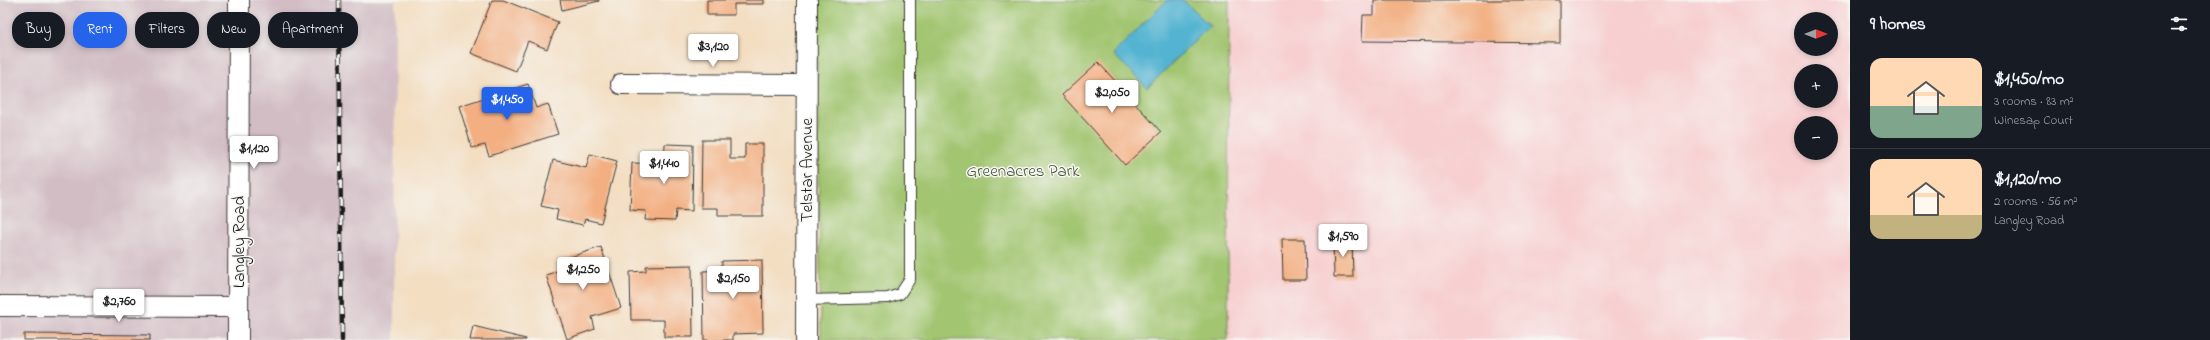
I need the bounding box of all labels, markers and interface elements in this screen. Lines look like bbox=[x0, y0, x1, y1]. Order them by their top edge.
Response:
chip: Buy bbox=[12, 12, 65, 48]
chip: Rent bbox=[73, 12, 127, 48]
chip: Filters bbox=[135, 12, 199, 48]
chip: New bbox=[207, 12, 260, 48]
chip: Apartment bbox=[268, 12, 358, 48]
north arrow bbox=[1794, 12, 1838, 56]
map controls bbox=[1794, 12, 1838, 160]
text: 9 homes bbox=[1870, 12, 1926, 37]
icon: filters bbox=[2168, 13, 2190, 35]
pin: $3,120 bbox=[680, 34, 746, 68]
text: $3,120 bbox=[697, 37, 729, 56]
button: + bbox=[1794, 64, 1838, 108]
text: $1,450/mo bbox=[1994, 67, 2064, 92]
icon: home bbox=[1902, 74, 1950, 122]
pin: $2,050 bbox=[1079, 80, 1145, 114]
text: $2,050 bbox=[1094, 83, 1130, 102]
pin: $1,450 bbox=[474, 87, 540, 121]
text: $1,450 bbox=[491, 90, 523, 109]
text: 3 rooms · 83 m² bbox=[1994, 92, 2074, 111]
text: Winesap Court bbox=[1994, 111, 2073, 130]
button: − bbox=[1794, 116, 1838, 160]
street label: Telstar Avenue bbox=[795, 118, 820, 222]
pin: $1,120 bbox=[221, 136, 287, 170]
text: $1,120 bbox=[239, 139, 269, 158]
pin: $1,440 bbox=[631, 151, 697, 185]
text: $1,440 bbox=[649, 154, 679, 173]
park label: Greenacres Park bbox=[967, 159, 1080, 184]
text: $1,120/mo bbox=[1994, 167, 2061, 192]
icon: home bbox=[1902, 175, 1950, 223]
text: 2 rooms · 56 m² bbox=[1994, 192, 2078, 211]
street label: Langley Road bbox=[227, 196, 254, 288]
text: Langley Road bbox=[1994, 211, 2064, 230]
pin: $1,590 bbox=[1310, 224, 1376, 258]
text: $1,590 bbox=[1327, 227, 1359, 246]
pin: $1,250 bbox=[550, 257, 616, 291]
text: $1,250 bbox=[566, 260, 600, 279]
pin: $2,150 bbox=[700, 266, 766, 300]
text: $2,150 bbox=[716, 269, 750, 288]
pin: $2,760 bbox=[86, 289, 152, 323]
text: $2,760 bbox=[102, 292, 136, 311]

